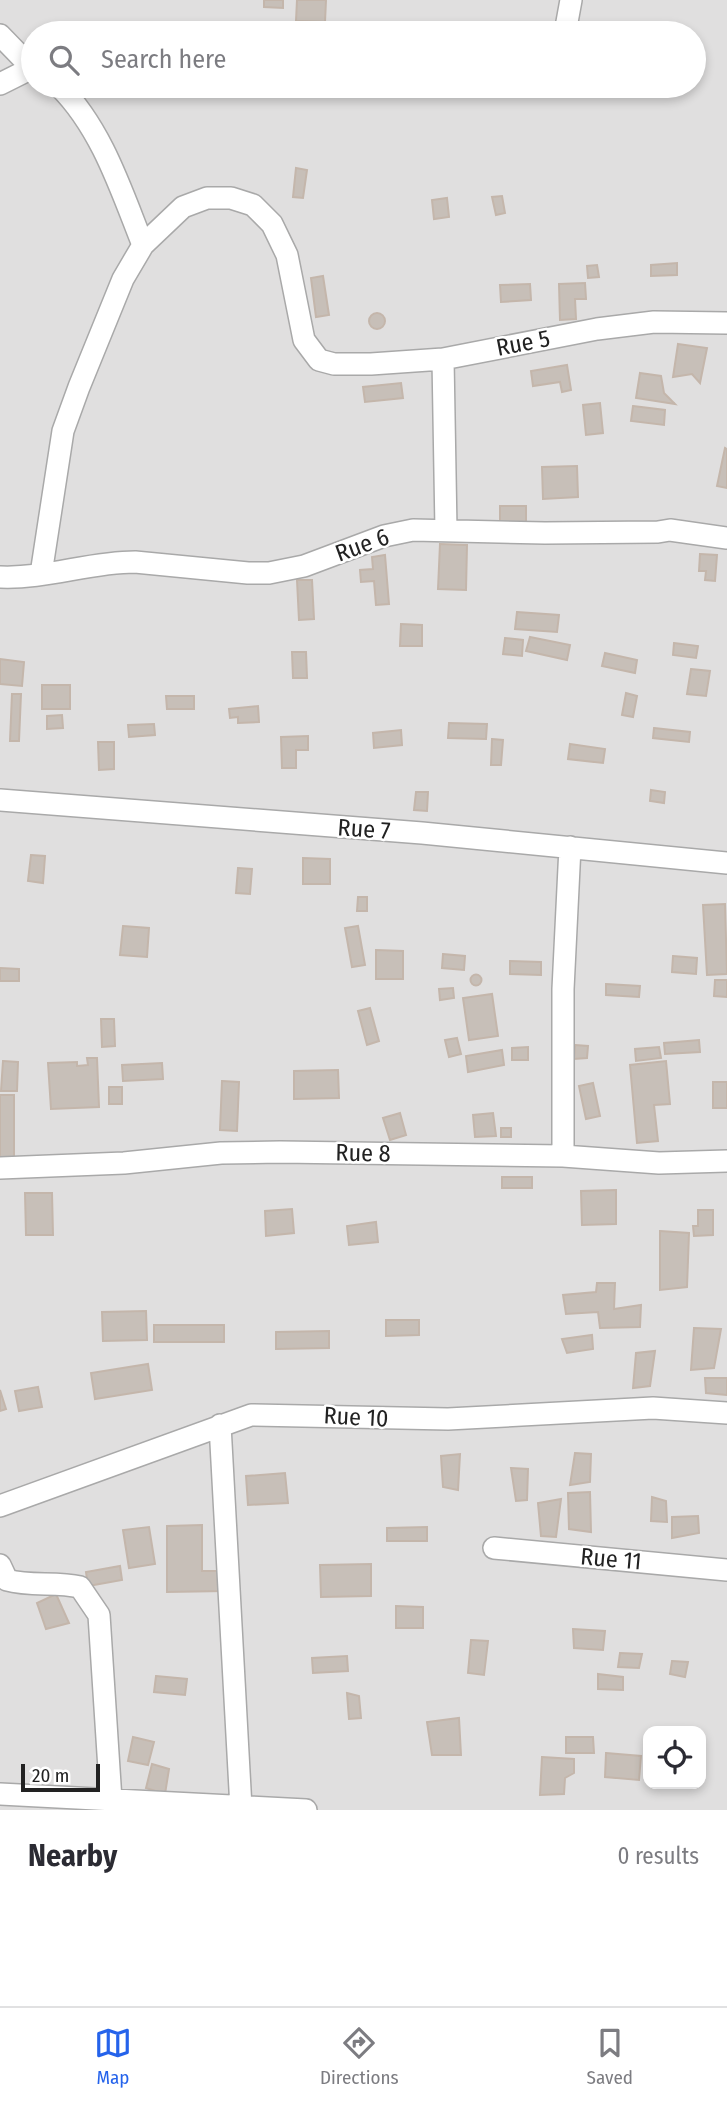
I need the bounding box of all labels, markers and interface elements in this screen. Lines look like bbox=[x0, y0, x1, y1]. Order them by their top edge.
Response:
search box bbox=[21, 21, 706, 98]
icon: search bbox=[45, 41, 83, 79]
text: Search here bbox=[101, 44, 226, 75]
street label: Rue 5 bbox=[494, 324, 552, 362]
street label: Rue 6 bbox=[331, 522, 393, 568]
street label: Rue 7 bbox=[337, 813, 392, 845]
street label: Rue 8 bbox=[335, 1139, 391, 1167]
street label: Rue 10 bbox=[323, 1401, 389, 1433]
street label: Rue 11 bbox=[579, 1542, 643, 1576]
map controls bbox=[643, 1726, 706, 1789]
button: locate bbox=[643, 1726, 706, 1789]
scale bar bbox=[21, 1761, 100, 1793]
text: 20 m bbox=[32, 1764, 69, 1787]
text: Nearby bbox=[28, 1838, 117, 1874]
text: 0 results bbox=[618, 1842, 699, 1870]
tab: Map bbox=[94, 2024, 132, 2089]
tab: Directions bbox=[320, 2024, 399, 2089]
tab: Saved bbox=[587, 2024, 633, 2089]

